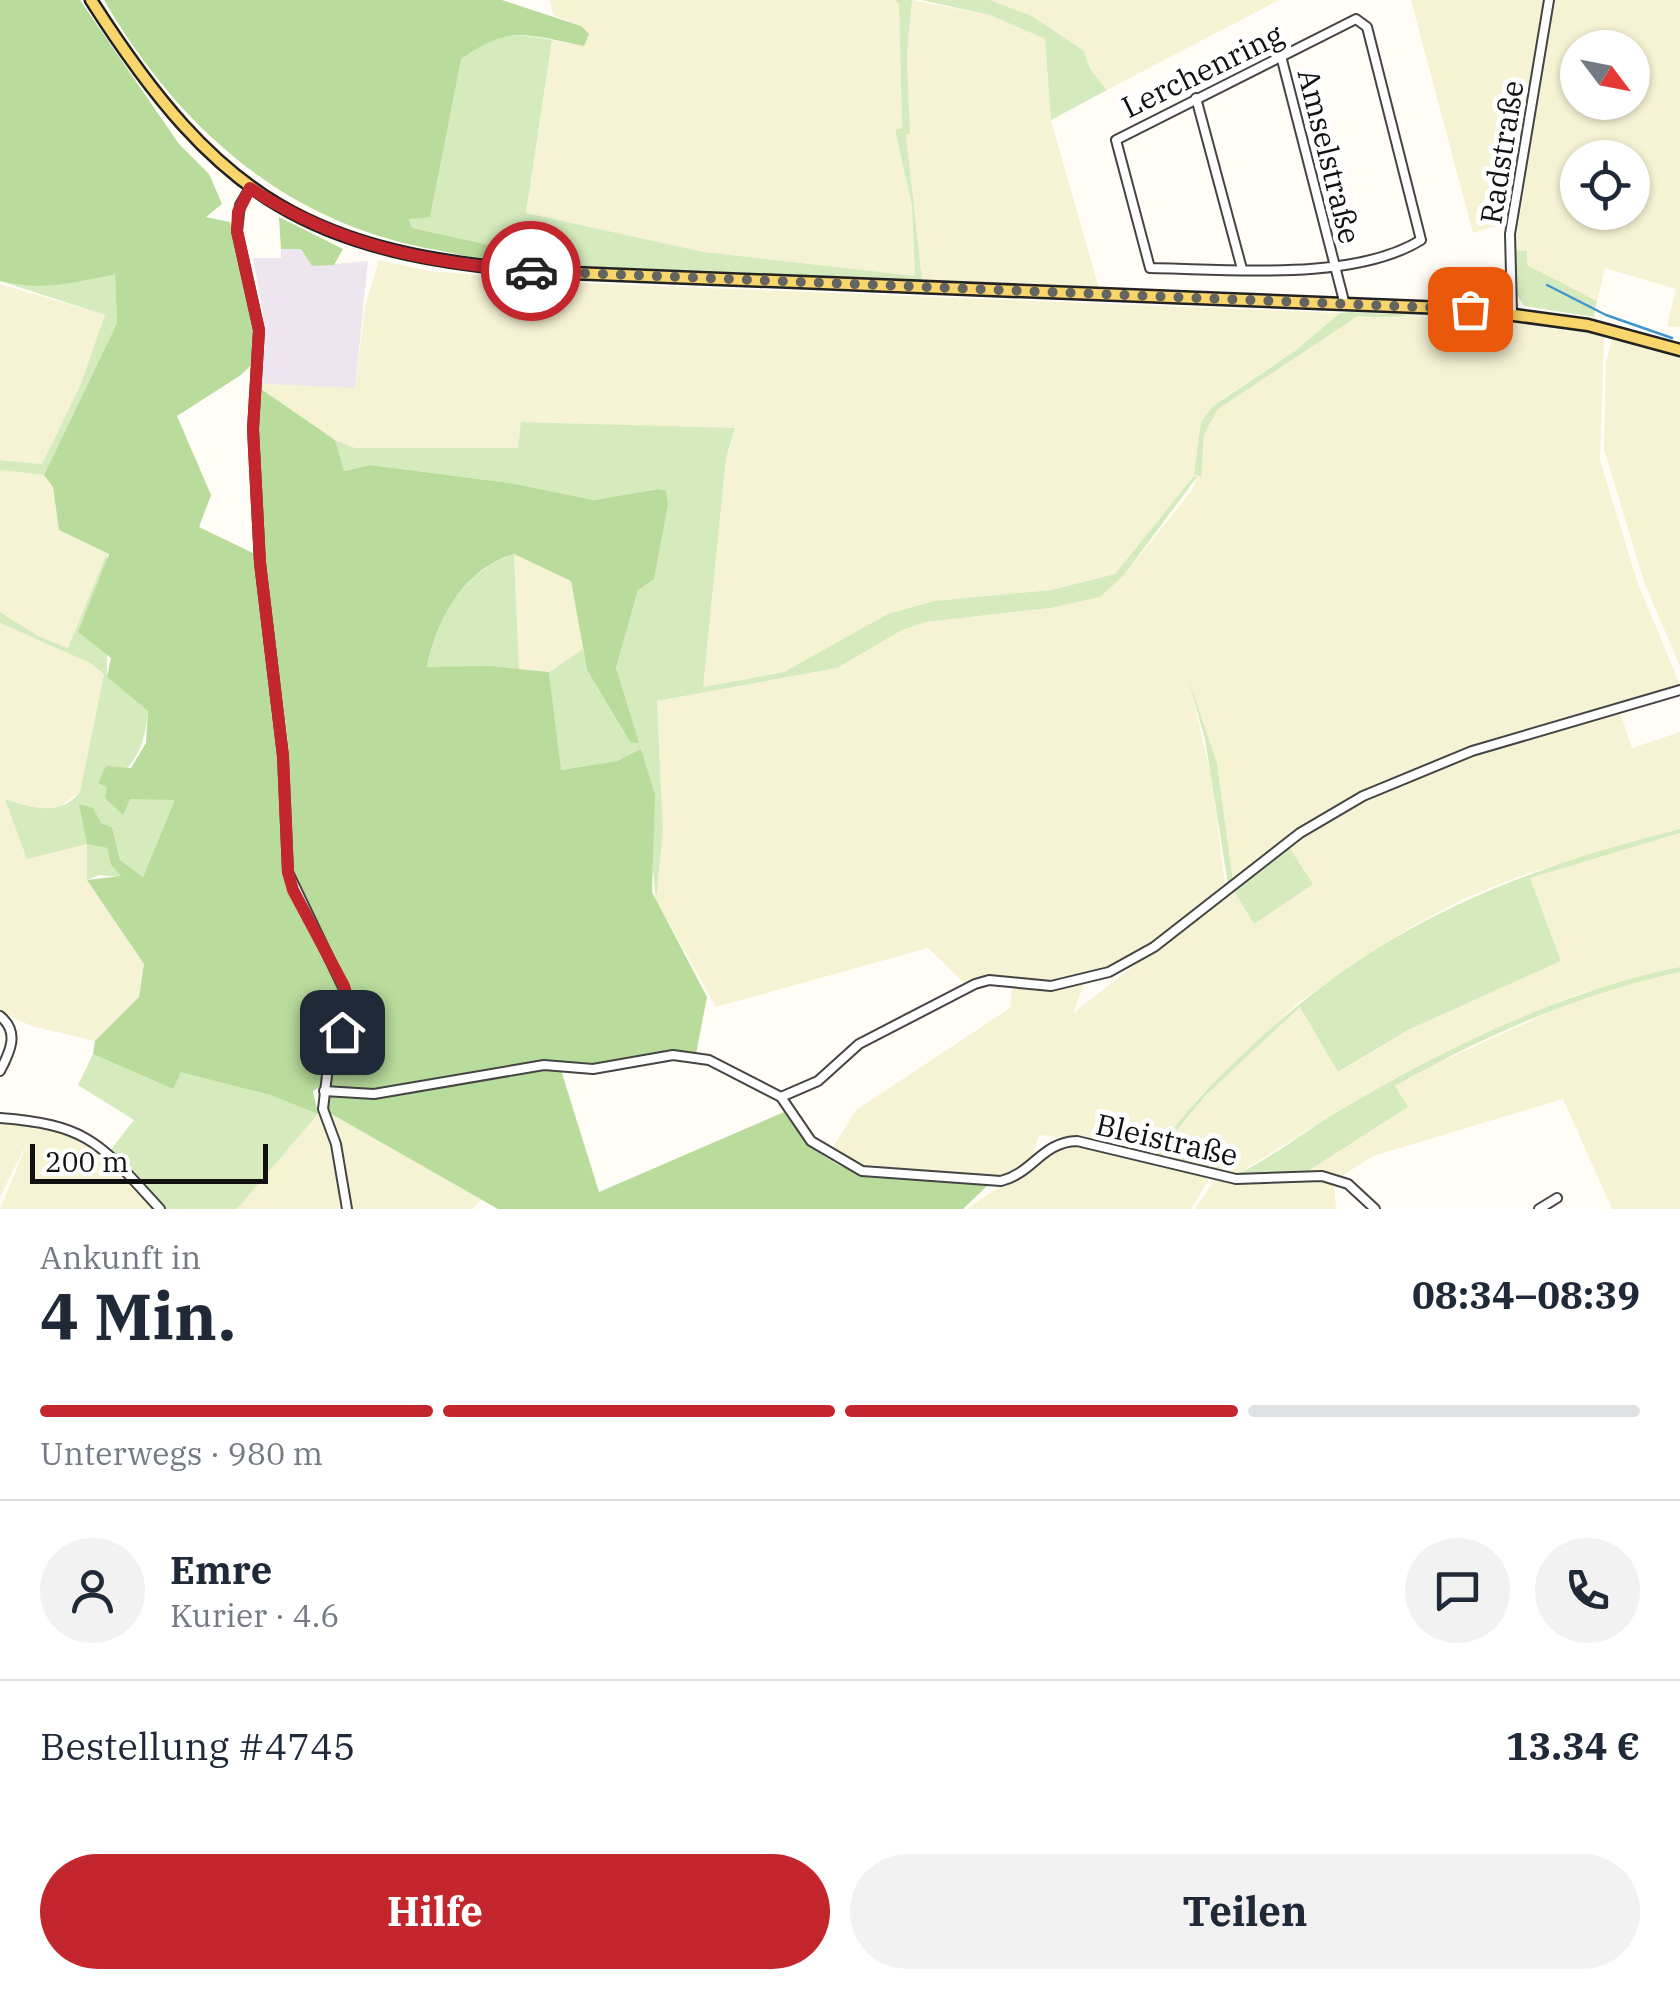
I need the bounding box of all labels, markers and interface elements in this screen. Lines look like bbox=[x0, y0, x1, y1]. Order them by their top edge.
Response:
street label: Lerchenring bbox=[1115, 14, 1289, 126]
north arrow bbox=[1560, 30, 1650, 120]
map controls bbox=[1560, 30, 1650, 230]
street label: Amselstraße bbox=[1289, 64, 1371, 248]
street label: Radstraße bbox=[1470, 77, 1532, 227]
button: locate bbox=[1560, 140, 1650, 230]
courier bbox=[481, 221, 581, 321]
icon: car bbox=[504, 244, 559, 299]
pin bbox=[1428, 267, 1513, 352]
icon: bag bbox=[1443, 282, 1498, 337]
pin bbox=[300, 990, 385, 1075]
icon: home bbox=[315, 1005, 370, 1060]
street label: Bleistraße bbox=[1092, 1104, 1242, 1174]
scale bar bbox=[30, 1139, 268, 1184]
text: 200 m bbox=[45, 1143, 129, 1180]
text: Ankunft in bbox=[40, 1236, 201, 1278]
text: 08:34–08:39 bbox=[1412, 1270, 1640, 1319]
text: 4 Min. bbox=[40, 1273, 236, 1358]
text: Unterwegs · 980 m bbox=[40, 1432, 323, 1474]
button: person bbox=[40, 1538, 145, 1643]
button: chat bbox=[1405, 1538, 1510, 1643]
button: phone bbox=[1535, 1538, 1640, 1643]
text: Emre bbox=[170, 1545, 272, 1594]
text: Kurier · 4.6 bbox=[170, 1594, 339, 1636]
text: Bestellung #4745 bbox=[40, 1721, 356, 1770]
text: 13.34 € bbox=[1506, 1721, 1640, 1770]
button: Hilfe bbox=[40, 1854, 830, 1969]
button: Teilen bbox=[850, 1854, 1640, 1969]

